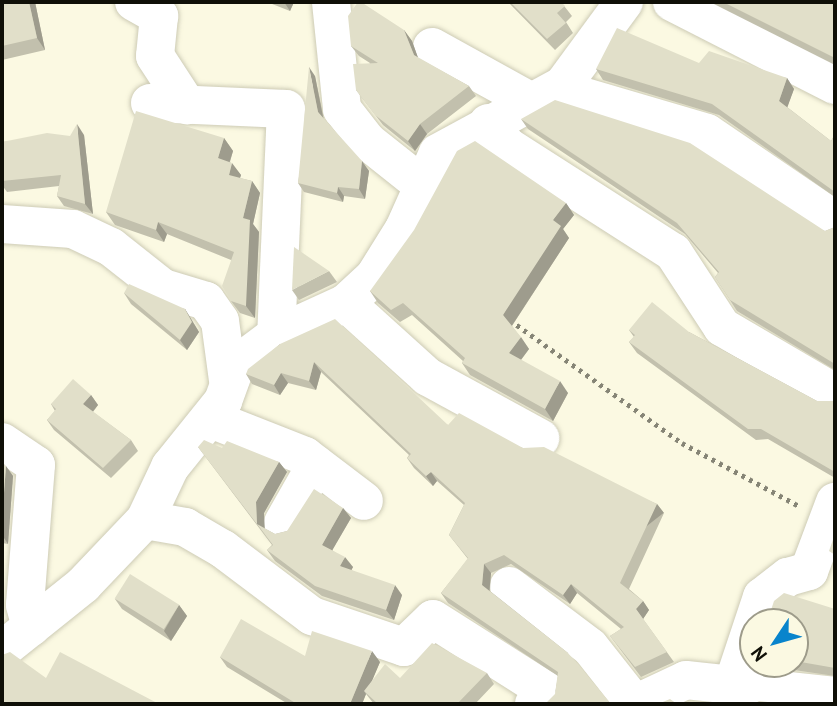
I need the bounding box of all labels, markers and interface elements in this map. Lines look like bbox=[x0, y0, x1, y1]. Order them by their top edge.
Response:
north arrow bbox=[739, 608, 809, 678]
text: N bbox=[745, 642, 772, 666]

